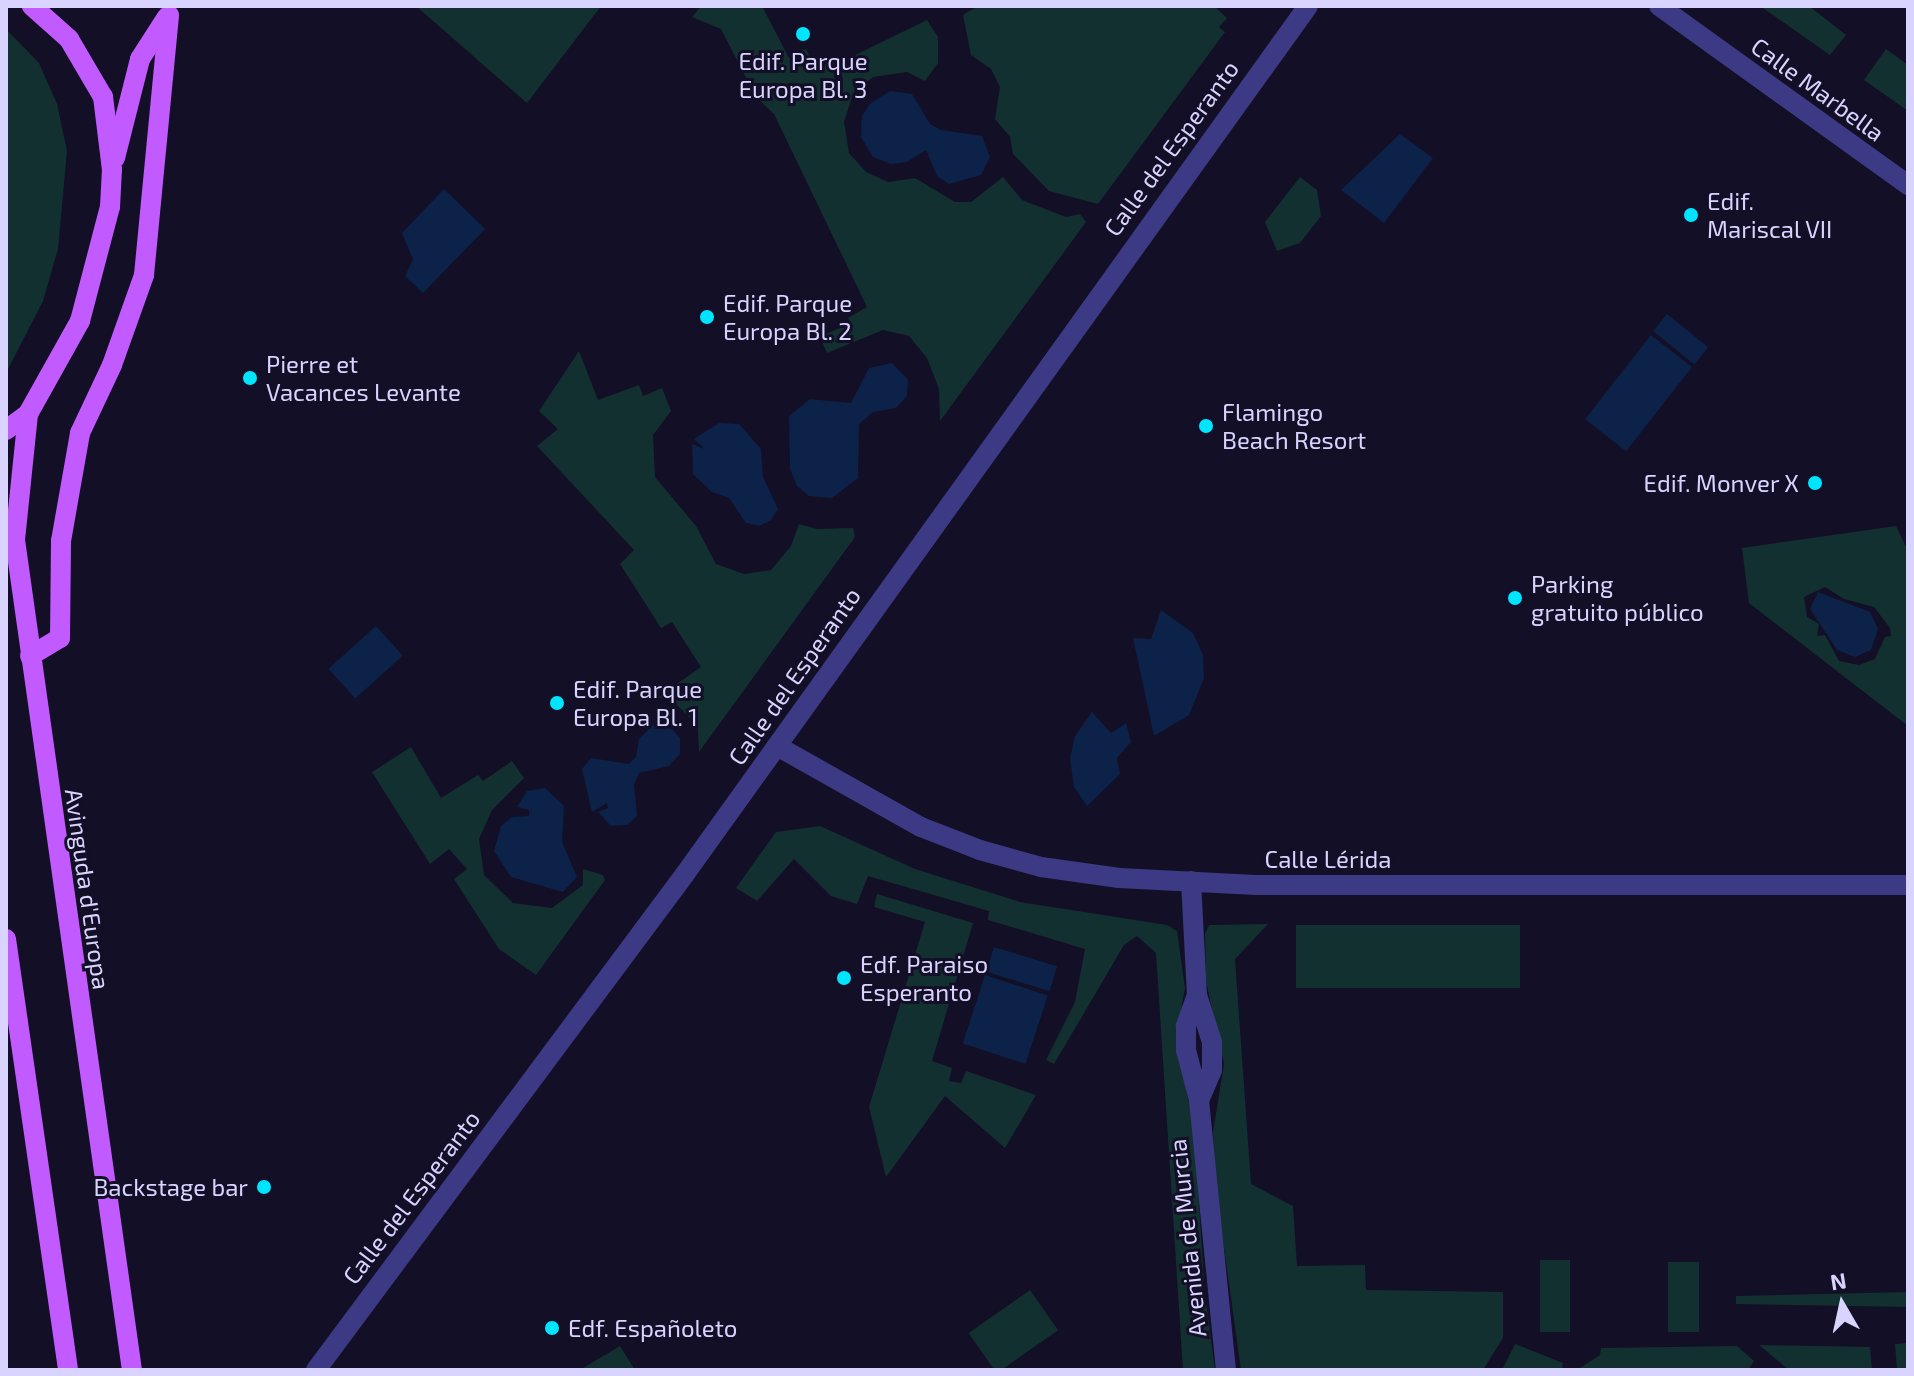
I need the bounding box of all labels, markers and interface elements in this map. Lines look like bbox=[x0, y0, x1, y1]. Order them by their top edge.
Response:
marker: Edif. Parque Europa Bl. 3 bbox=[794, 25, 812, 43]
street label: Calle Marbella bbox=[1746, 31, 1890, 147]
place label: Edif. Parque Europa Bl. 3 bbox=[738, 47, 868, 103]
street label: Calle del Esperanto bbox=[1098, 54, 1244, 242]
place label: Edif. Mariscal VII bbox=[1707, 187, 1834, 243]
marker: Edif. Mariscal VII bbox=[1682, 206, 1700, 224]
place label: Edif. Parque Europa Bl. 2 bbox=[723, 289, 852, 345]
marker: Edif. Parque Europa Bl. 2 bbox=[698, 308, 716, 326]
place label: Pierre et Vacances Levante bbox=[266, 350, 461, 406]
marker: Pierre et Vacances Levante bbox=[241, 369, 259, 387]
place label: Flamingo Beach Resort bbox=[1222, 398, 1366, 454]
marker: Flamingo Beach Resort bbox=[1197, 417, 1215, 435]
place label: Edif. Monver X bbox=[1643, 469, 1799, 497]
marker: Edif. Monver X bbox=[1806, 474, 1824, 492]
place label: Parking gratuito público bbox=[1531, 570, 1704, 626]
street label: Calle del Esperanto bbox=[722, 582, 866, 770]
marker: Parking gratuito público bbox=[1506, 589, 1524, 607]
place label: Edif. Parque Europa Bl. 1 bbox=[573, 675, 702, 731]
marker: Edif. Parque Europa Bl. 1 bbox=[548, 694, 566, 712]
street label: Avinguda d'Europa bbox=[60, 787, 116, 991]
street label: Calle Lérida bbox=[1264, 845, 1392, 873]
place label: Edf. Paraiso Esperanto bbox=[860, 950, 988, 1006]
marker: Edf. Paraiso Esperanto bbox=[835, 969, 853, 987]
street label: Calle del Esperanto bbox=[336, 1104, 486, 1290]
street label: Avenida de Murcia bbox=[1162, 1138, 1212, 1338]
place label: Backstage bar bbox=[93, 1173, 248, 1201]
marker: Backstage bar bbox=[255, 1178, 273, 1196]
north arrow bbox=[1802, 1264, 1882, 1344]
text: N bbox=[1828, 1266, 1848, 1294]
place label: Edf. Españoleto bbox=[568, 1314, 737, 1342]
marker: Edf. Españoleto bbox=[543, 1319, 561, 1337]

